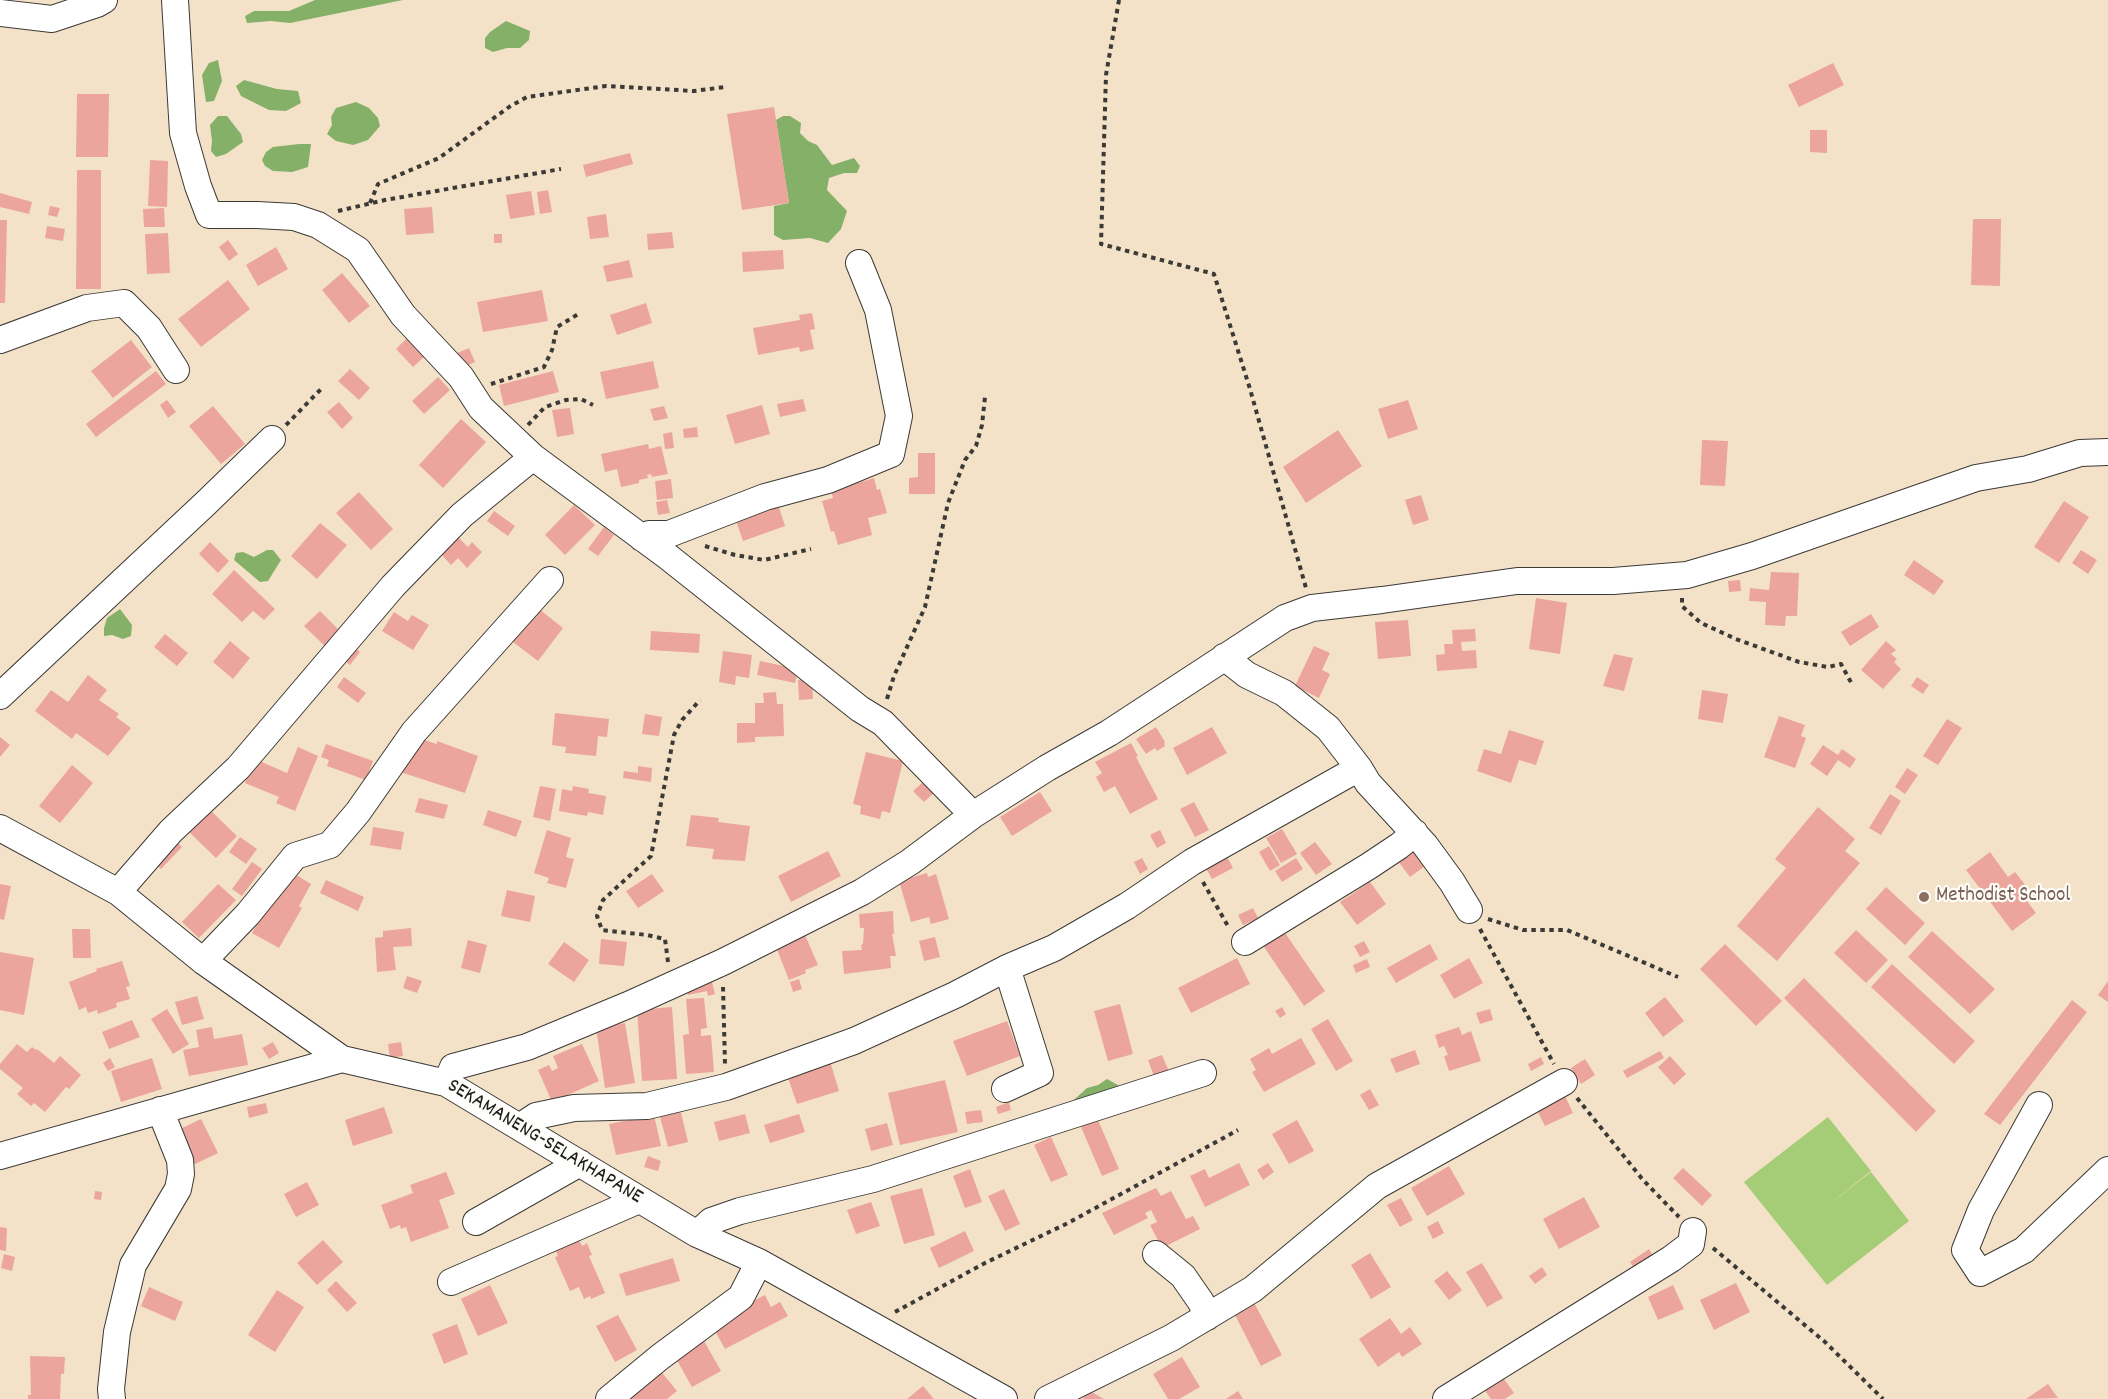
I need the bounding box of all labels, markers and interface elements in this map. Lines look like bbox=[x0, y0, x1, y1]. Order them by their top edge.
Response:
place label: Methodist School bbox=[1936, 884, 2070, 910]
marker: Methodist School bbox=[1917, 890, 1931, 904]
street label: SEKAMANENG-SELAKHAPANE bbox=[442, 1075, 646, 1211]

